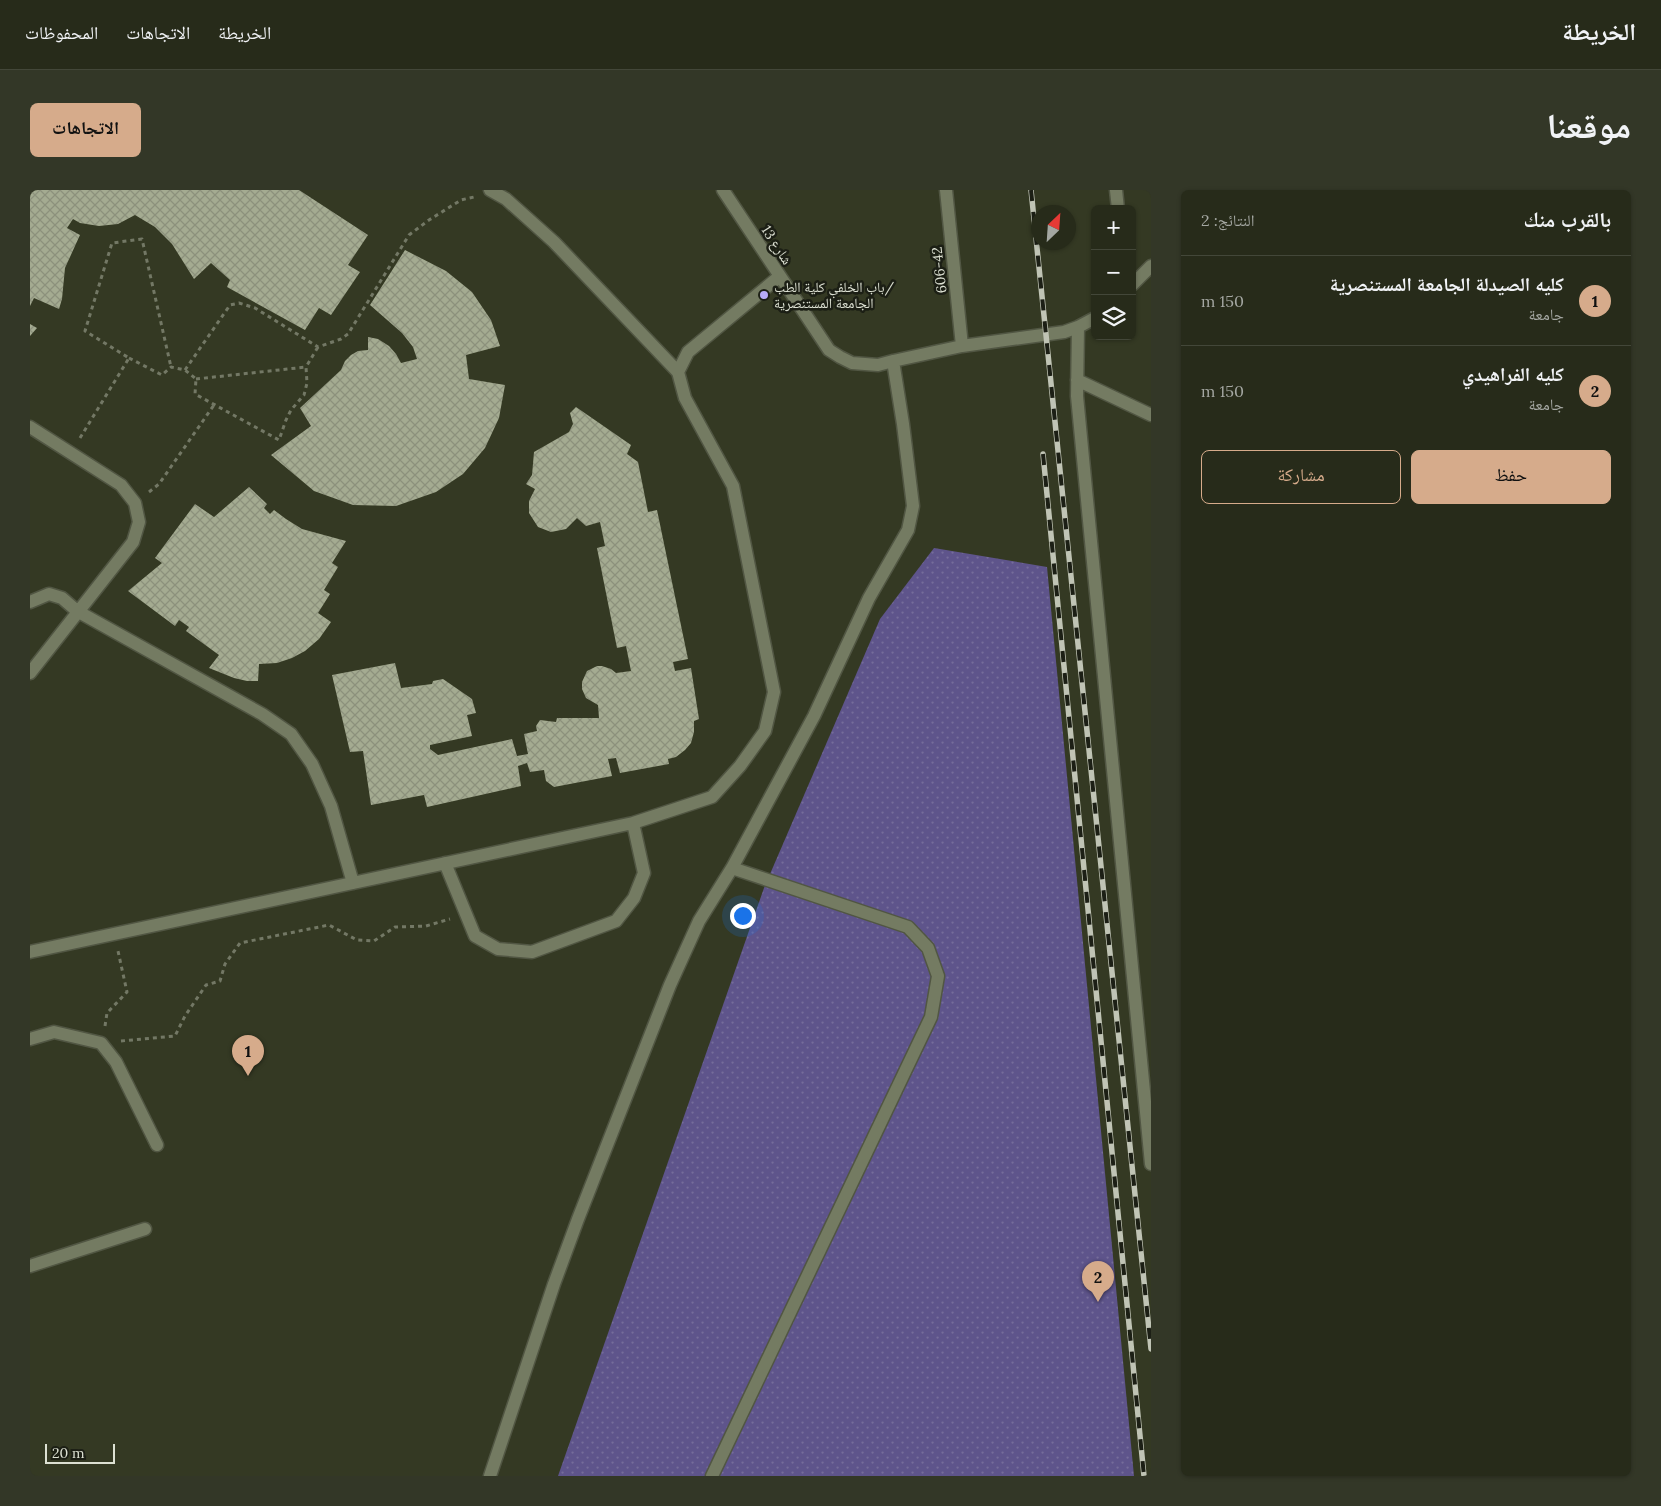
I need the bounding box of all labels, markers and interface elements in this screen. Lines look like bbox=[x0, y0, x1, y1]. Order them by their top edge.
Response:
text: الخريطة bbox=[1562, 16, 1636, 47]
text: المحفوظات bbox=[25, 21, 98, 44]
text: الاتجاهات bbox=[126, 21, 190, 44]
text: الخريطة bbox=[218, 21, 271, 44]
button: الاتجاهات bbox=[30, 103, 141, 157]
text: موقعنا bbox=[1546, 103, 1631, 148]
north arrow bbox=[1031, 205, 1076, 250]
map controls bbox=[1091, 205, 1136, 340]
button: + bbox=[1091, 205, 1136, 250]
text: بالقرب منك bbox=[1524, 206, 1611, 233]
text: النتائج: 2 bbox=[1201, 210, 1255, 230]
street label: شارع 13 bbox=[757, 222, 796, 269]
street label: 606-42 bbox=[928, 246, 950, 294]
button: − bbox=[1091, 250, 1136, 295]
text: كليه الصيدلة الجامعة المستنصرية bbox=[1330, 272, 1564, 296]
place label: باب الخلفي كلية الطب/ الجامعة المستنصرية bbox=[774, 278, 895, 312]
marker: باب الخلفي كلية الطب/ الجامعة المستنصرية bbox=[758, 289, 770, 301]
text: 150 m bbox=[1201, 291, 1244, 311]
text: 1 bbox=[1592, 291, 1598, 311]
button: layers bbox=[1091, 295, 1136, 340]
text: جامعة bbox=[1529, 304, 1564, 324]
text: كليه الفراهيدي bbox=[1462, 362, 1564, 386]
text: 150 m bbox=[1201, 381, 1244, 401]
text: 2 bbox=[1591, 381, 1599, 401]
text: جامعة bbox=[1529, 394, 1564, 414]
button: مشاركة bbox=[1201, 450, 1401, 504]
button: حفظ bbox=[1411, 450, 1611, 504]
your location bbox=[730, 903, 756, 929]
pin: 1 bbox=[232, 1035, 264, 1076]
pin: 2 bbox=[1082, 1261, 1114, 1302]
scale bar bbox=[45, 1441, 115, 1464]
text: 20 m bbox=[52, 1444, 84, 1462]

